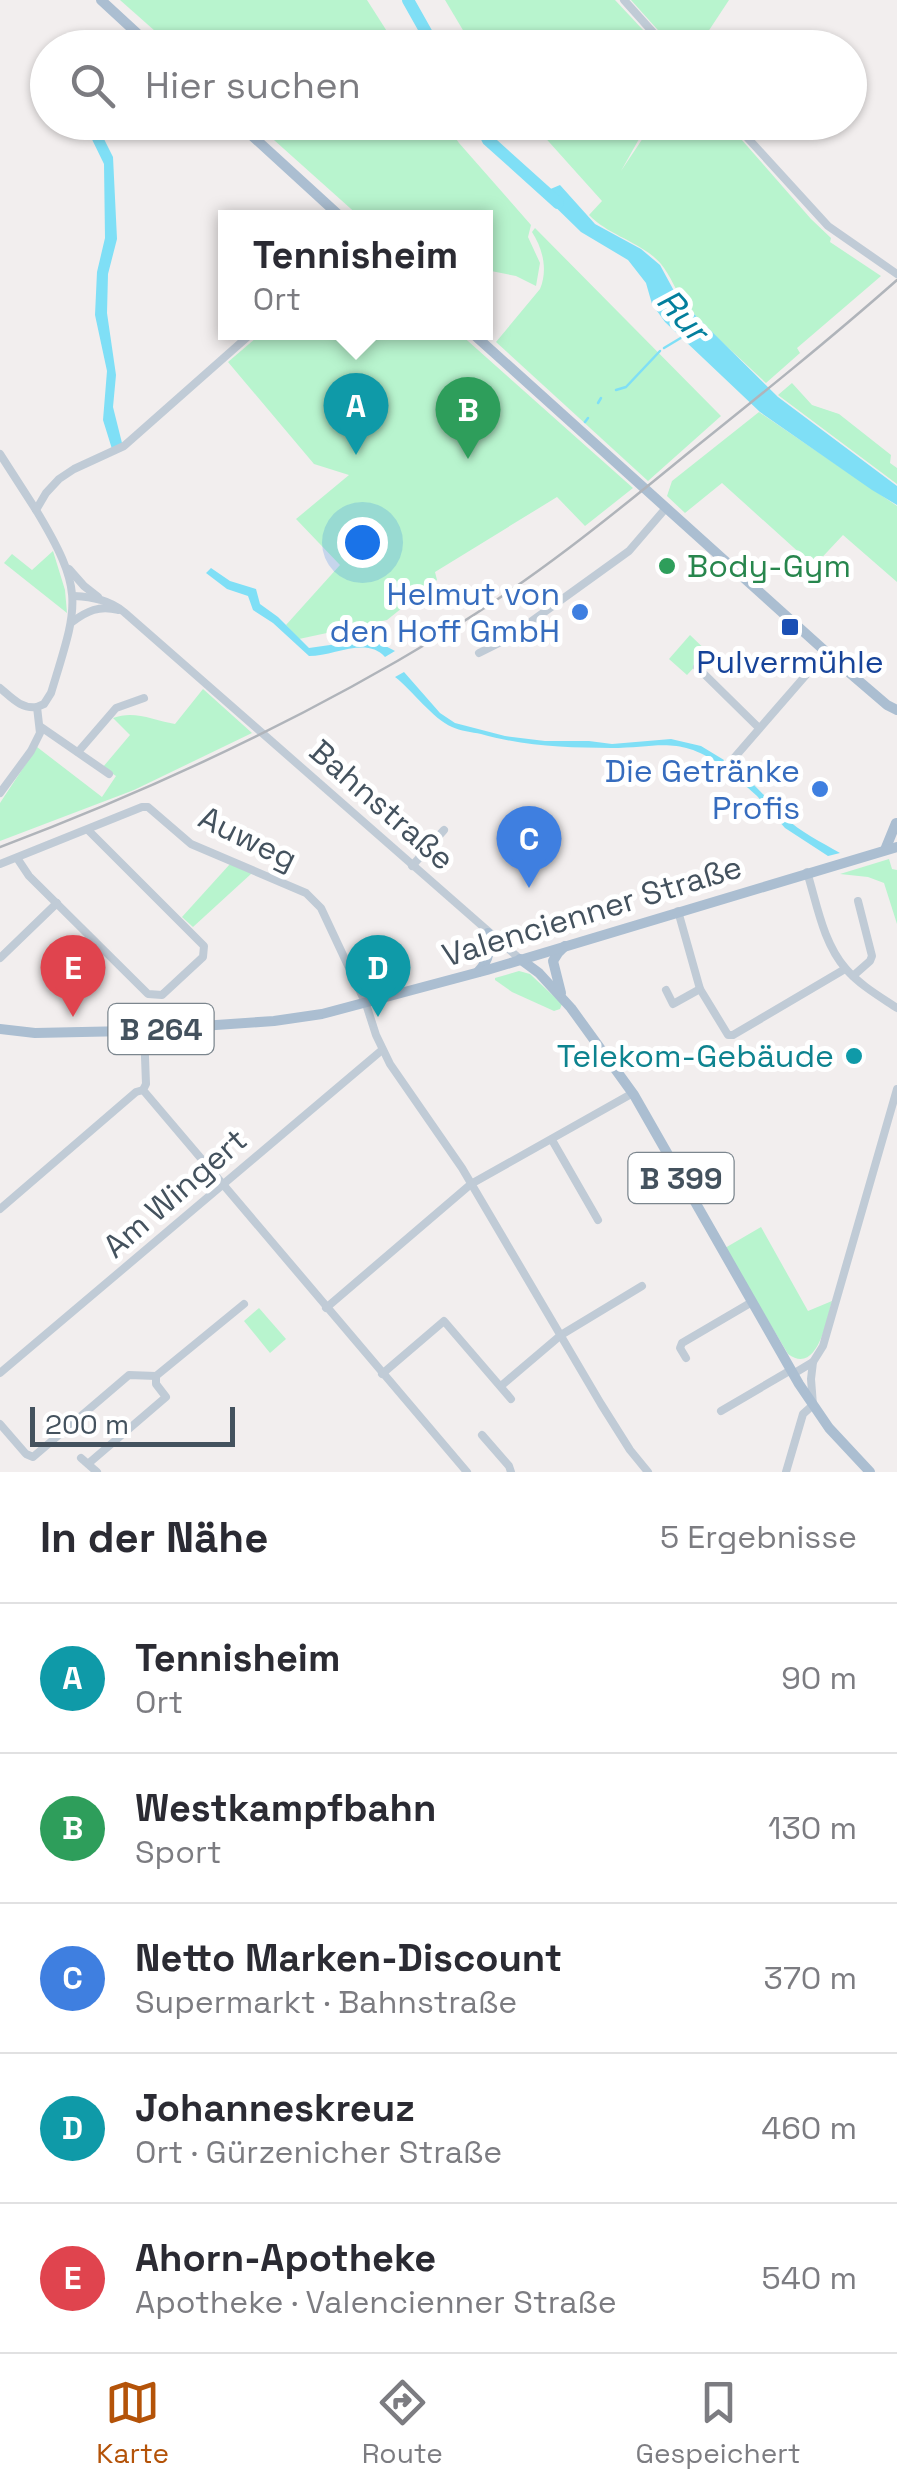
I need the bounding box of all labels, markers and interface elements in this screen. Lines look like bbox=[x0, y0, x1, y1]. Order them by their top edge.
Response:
search box bbox=[30, 30, 867, 140]
icon: search bbox=[65, 58, 120, 113]
text: Hier suchen bbox=[145, 61, 361, 109]
popup bbox=[218, 210, 493, 340]
text: Tennisheim bbox=[253, 231, 458, 279]
text: Ort bbox=[253, 279, 301, 319]
water label: Rur bbox=[648, 279, 721, 354]
pin: A bbox=[324, 372, 388, 455]
pin: B bbox=[436, 376, 500, 459]
your location bbox=[337, 517, 388, 568]
place label: Body-Gym bbox=[687, 546, 851, 586]
marker: Body-Gym bbox=[656, 555, 678, 577]
place label: Helmut von den Hoff GmbH bbox=[330, 574, 560, 651]
marker: Helmut von den Hoff GmbH bbox=[569, 601, 591, 623]
marker: Pulvermühle bbox=[779, 616, 801, 638]
place label: Pulvermühle bbox=[696, 642, 884, 682]
street label: Bahnstraße bbox=[301, 731, 463, 879]
place label: Die Getränke Profis bbox=[605, 751, 800, 828]
marker: Die Getränke Profis bbox=[809, 778, 831, 800]
street label: Auweg bbox=[192, 797, 304, 879]
pin: C bbox=[496, 806, 562, 888]
street label: Valencienner Straße bbox=[437, 846, 747, 976]
pin: E bbox=[40, 934, 106, 1017]
pin: D bbox=[346, 934, 410, 1017]
road number: B 264 bbox=[109, 1004, 214, 1054]
place label: Telekom-Gebäude bbox=[557, 1036, 834, 1076]
marker: Telekom-Gebäude bbox=[843, 1045, 865, 1067]
street label: Am Wingert bbox=[95, 1120, 255, 1266]
road number: B 399 bbox=[628, 1153, 734, 1203]
scale bar bbox=[30, 1402, 235, 1446]
text: 200 m bbox=[45, 1406, 129, 1442]
text: In der Nähe bbox=[40, 1511, 268, 1564]
text: 5 Ergebnisse bbox=[660, 1517, 857, 1557]
text: Tennisheim bbox=[135, 1634, 340, 1682]
text: A bbox=[62, 1658, 83, 1698]
text: 90 m bbox=[781, 1658, 857, 1698]
text: Ort bbox=[135, 1682, 183, 1722]
text: Westkampfbahn bbox=[135, 1784, 436, 1832]
text: B bbox=[62, 1808, 83, 1848]
text: 130 m bbox=[768, 1808, 857, 1848]
text: Sport bbox=[135, 1832, 222, 1872]
text: Netto Marken-Discount bbox=[135, 1934, 562, 1982]
text: C bbox=[62, 1958, 83, 1998]
text: 370 m bbox=[764, 1958, 857, 1998]
text: Supermarkt · Bahnstraße bbox=[135, 1982, 517, 2022]
text: Johanneskreuz bbox=[135, 2084, 415, 2132]
text: D bbox=[62, 2108, 83, 2148]
text: 460 m bbox=[761, 2108, 857, 2148]
text: Ort · Gürzenicher Straße bbox=[135, 2132, 502, 2172]
text: Ahorn-Apotheke bbox=[135, 2234, 436, 2282]
text: E bbox=[64, 2258, 81, 2298]
text: 540 m bbox=[762, 2258, 857, 2298]
text: Apotheke · Valencienner Straße bbox=[135, 2282, 617, 2322]
tab: Karte bbox=[96, 2375, 169, 2471]
tab: Route bbox=[362, 2375, 443, 2471]
tab: Gespeichert bbox=[635, 2375, 801, 2471]

